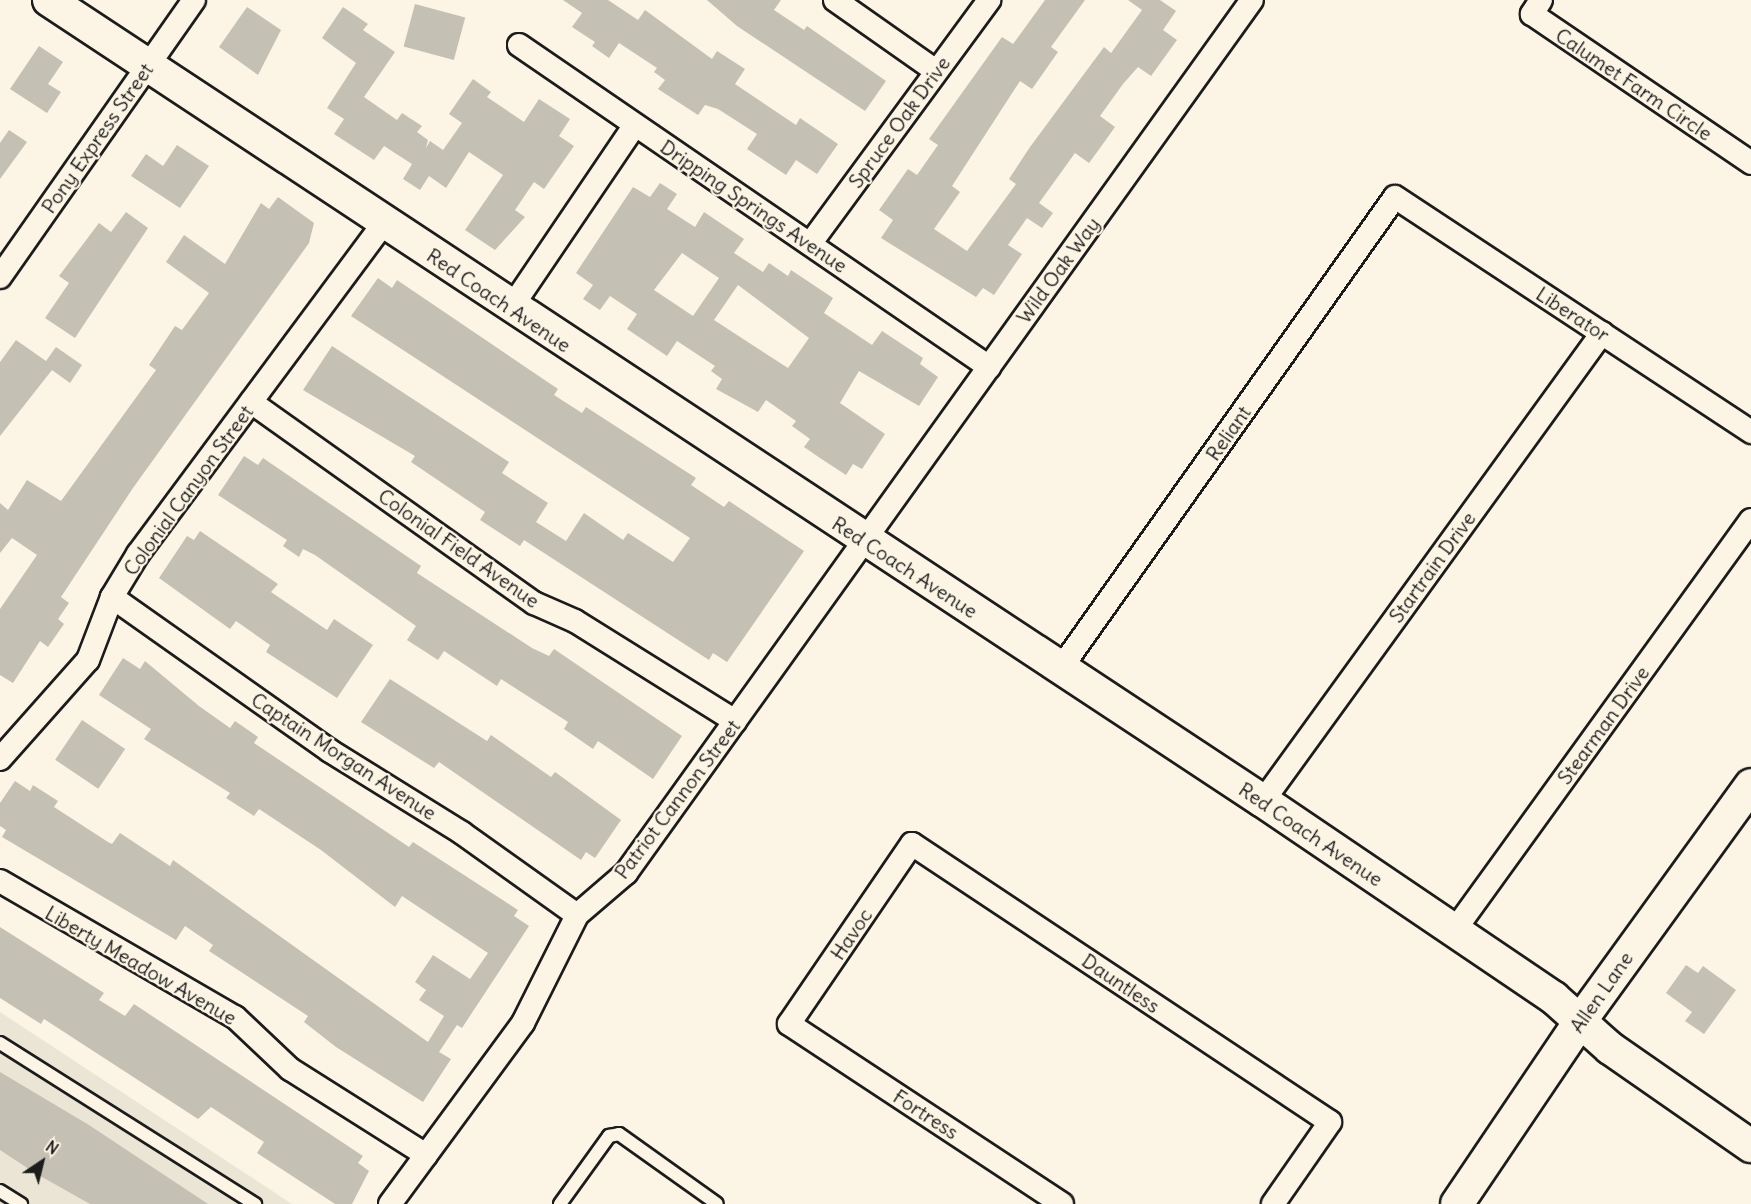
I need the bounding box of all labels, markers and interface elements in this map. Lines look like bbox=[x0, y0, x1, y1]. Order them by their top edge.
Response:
street label: Calumet Farm Circle bbox=[1551, 23, 1717, 145]
street label: Spruce Oak Drive bbox=[843, 52, 955, 192]
street label: Pony Express Street bbox=[36, 58, 158, 218]
street label: Dripping Springs Avenue bbox=[656, 134, 852, 278]
street label: Wild Oak Way bbox=[1011, 212, 1105, 328]
street label: Red Coach Avenue bbox=[422, 243, 576, 357]
street label: Liberator bbox=[1532, 281, 1614, 347]
street label: Colonial Canyon Street bbox=[118, 400, 258, 580]
street label: Reliant bbox=[1201, 401, 1255, 465]
street label: Colonial Field Avenue bbox=[374, 483, 544, 613]
street label: Startrain Drive bbox=[1384, 507, 1480, 627]
street label: Red Coach Avenue bbox=[828, 511, 982, 623]
street label: Stearman Drive bbox=[1552, 661, 1654, 789]
street label: Captain Morgan Avenue bbox=[247, 687, 441, 825]
street label: Patriot Cannon Street bbox=[609, 715, 745, 883]
street label: Red Coach Avenue bbox=[1234, 777, 1388, 891]
street label: Liberty Meadow Avenue bbox=[41, 900, 241, 1030]
street label: Havoc bbox=[825, 904, 877, 964]
street label: Allen Lane bbox=[1564, 947, 1638, 1037]
street label: Dauntless bbox=[1077, 948, 1165, 1018]
street label: Fortress bbox=[889, 1084, 963, 1144]
north arrow bbox=[12, 1132, 72, 1192]
text: N bbox=[42, 1136, 63, 1159]

